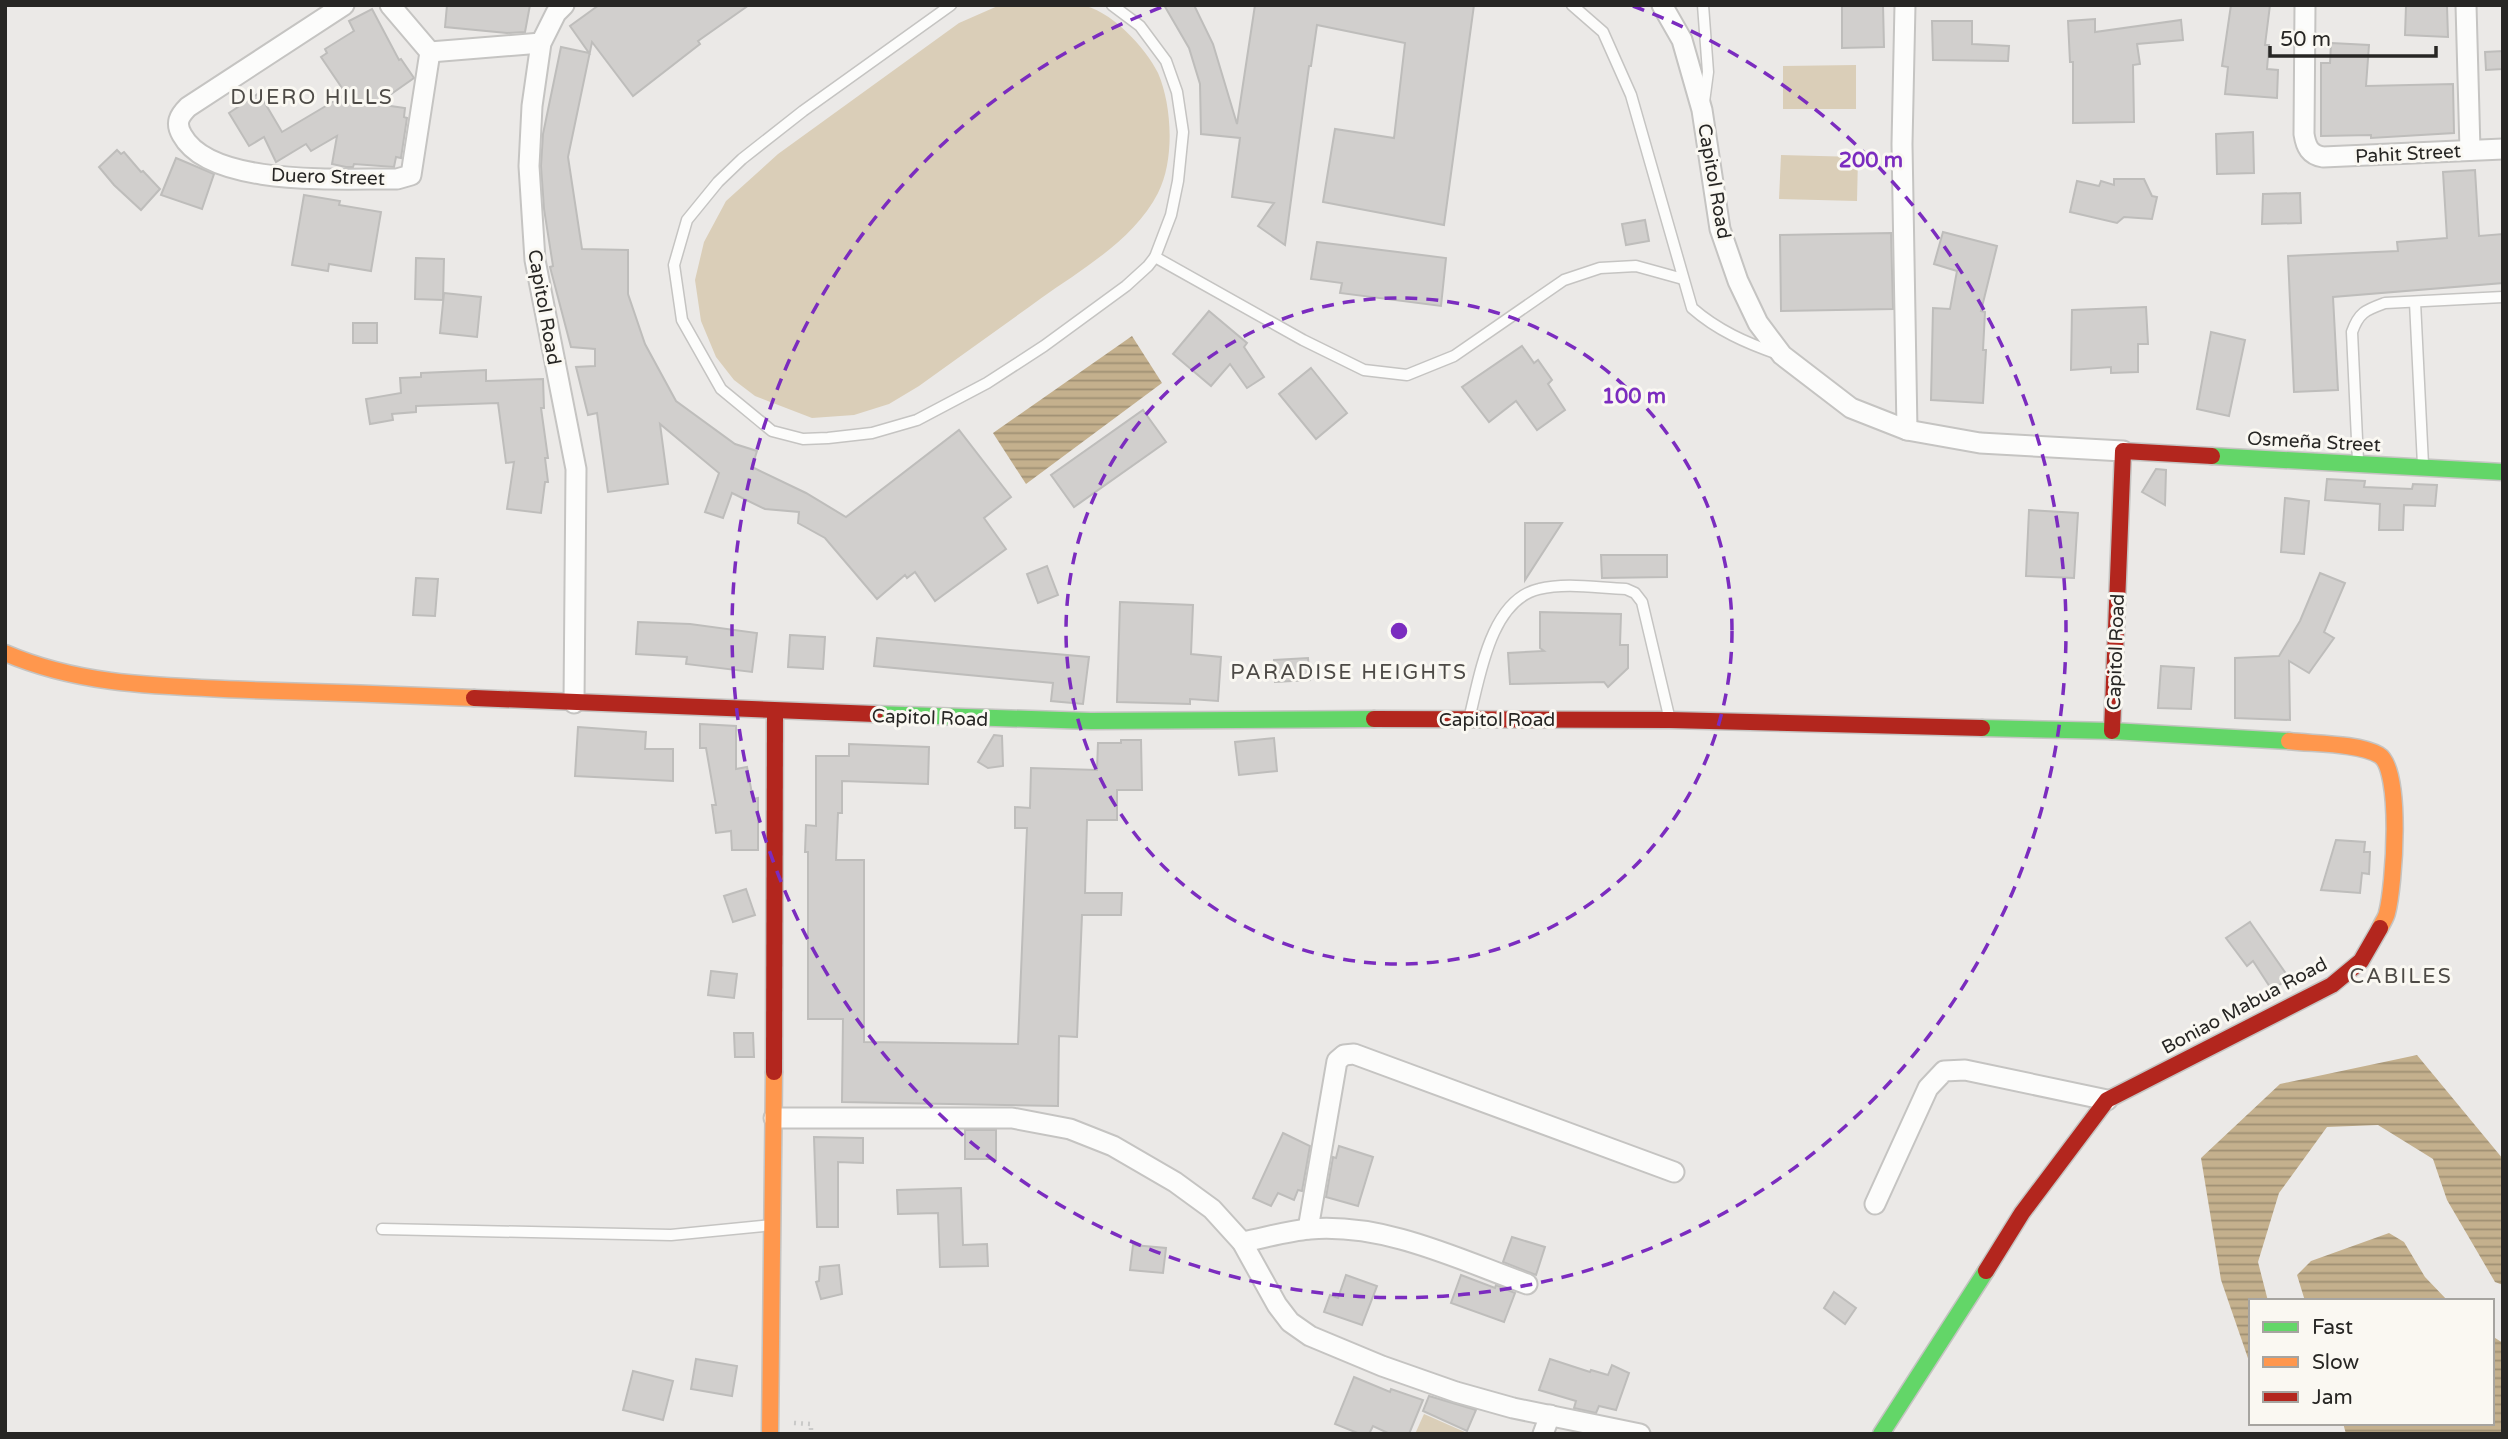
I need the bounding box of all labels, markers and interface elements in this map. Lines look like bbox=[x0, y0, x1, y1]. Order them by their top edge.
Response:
scale bar bbox=[2270, 14, 2436, 58]
text: 50 m bbox=[2280, 27, 2331, 52]
district label: DUERO HILLS bbox=[230, 85, 394, 110]
street label: Capitol Road bbox=[1693, 122, 1735, 241]
street label: Pahit Street bbox=[2355, 140, 2461, 168]
text: 200 m bbox=[1839, 148, 1903, 173]
street label: Duero Street bbox=[270, 164, 385, 190]
street label: Capitol Road bbox=[523, 248, 565, 367]
text: 100 m bbox=[1602, 384, 1666, 409]
street label: Osmeña Street bbox=[2246, 428, 2381, 456]
street label: Capitol Road bbox=[2103, 593, 2129, 711]
centre of rings bbox=[1387, 619, 1411, 643]
district label: PARADISE HEIGHTS bbox=[1230, 660, 1468, 685]
street label: Capitol Road bbox=[871, 705, 989, 731]
street label: Capitol Road bbox=[1439, 709, 1555, 731]
street label: Boniao Mabua Road bbox=[2158, 953, 2331, 1059]
district label: CABILES bbox=[2349, 964, 2453, 989]
legend bbox=[2249, 1299, 2494, 1425]
text: Fast bbox=[2312, 1315, 2353, 1340]
text: Slow bbox=[2312, 1350, 2360, 1375]
text: Jam bbox=[2312, 1385, 2353, 1410]

